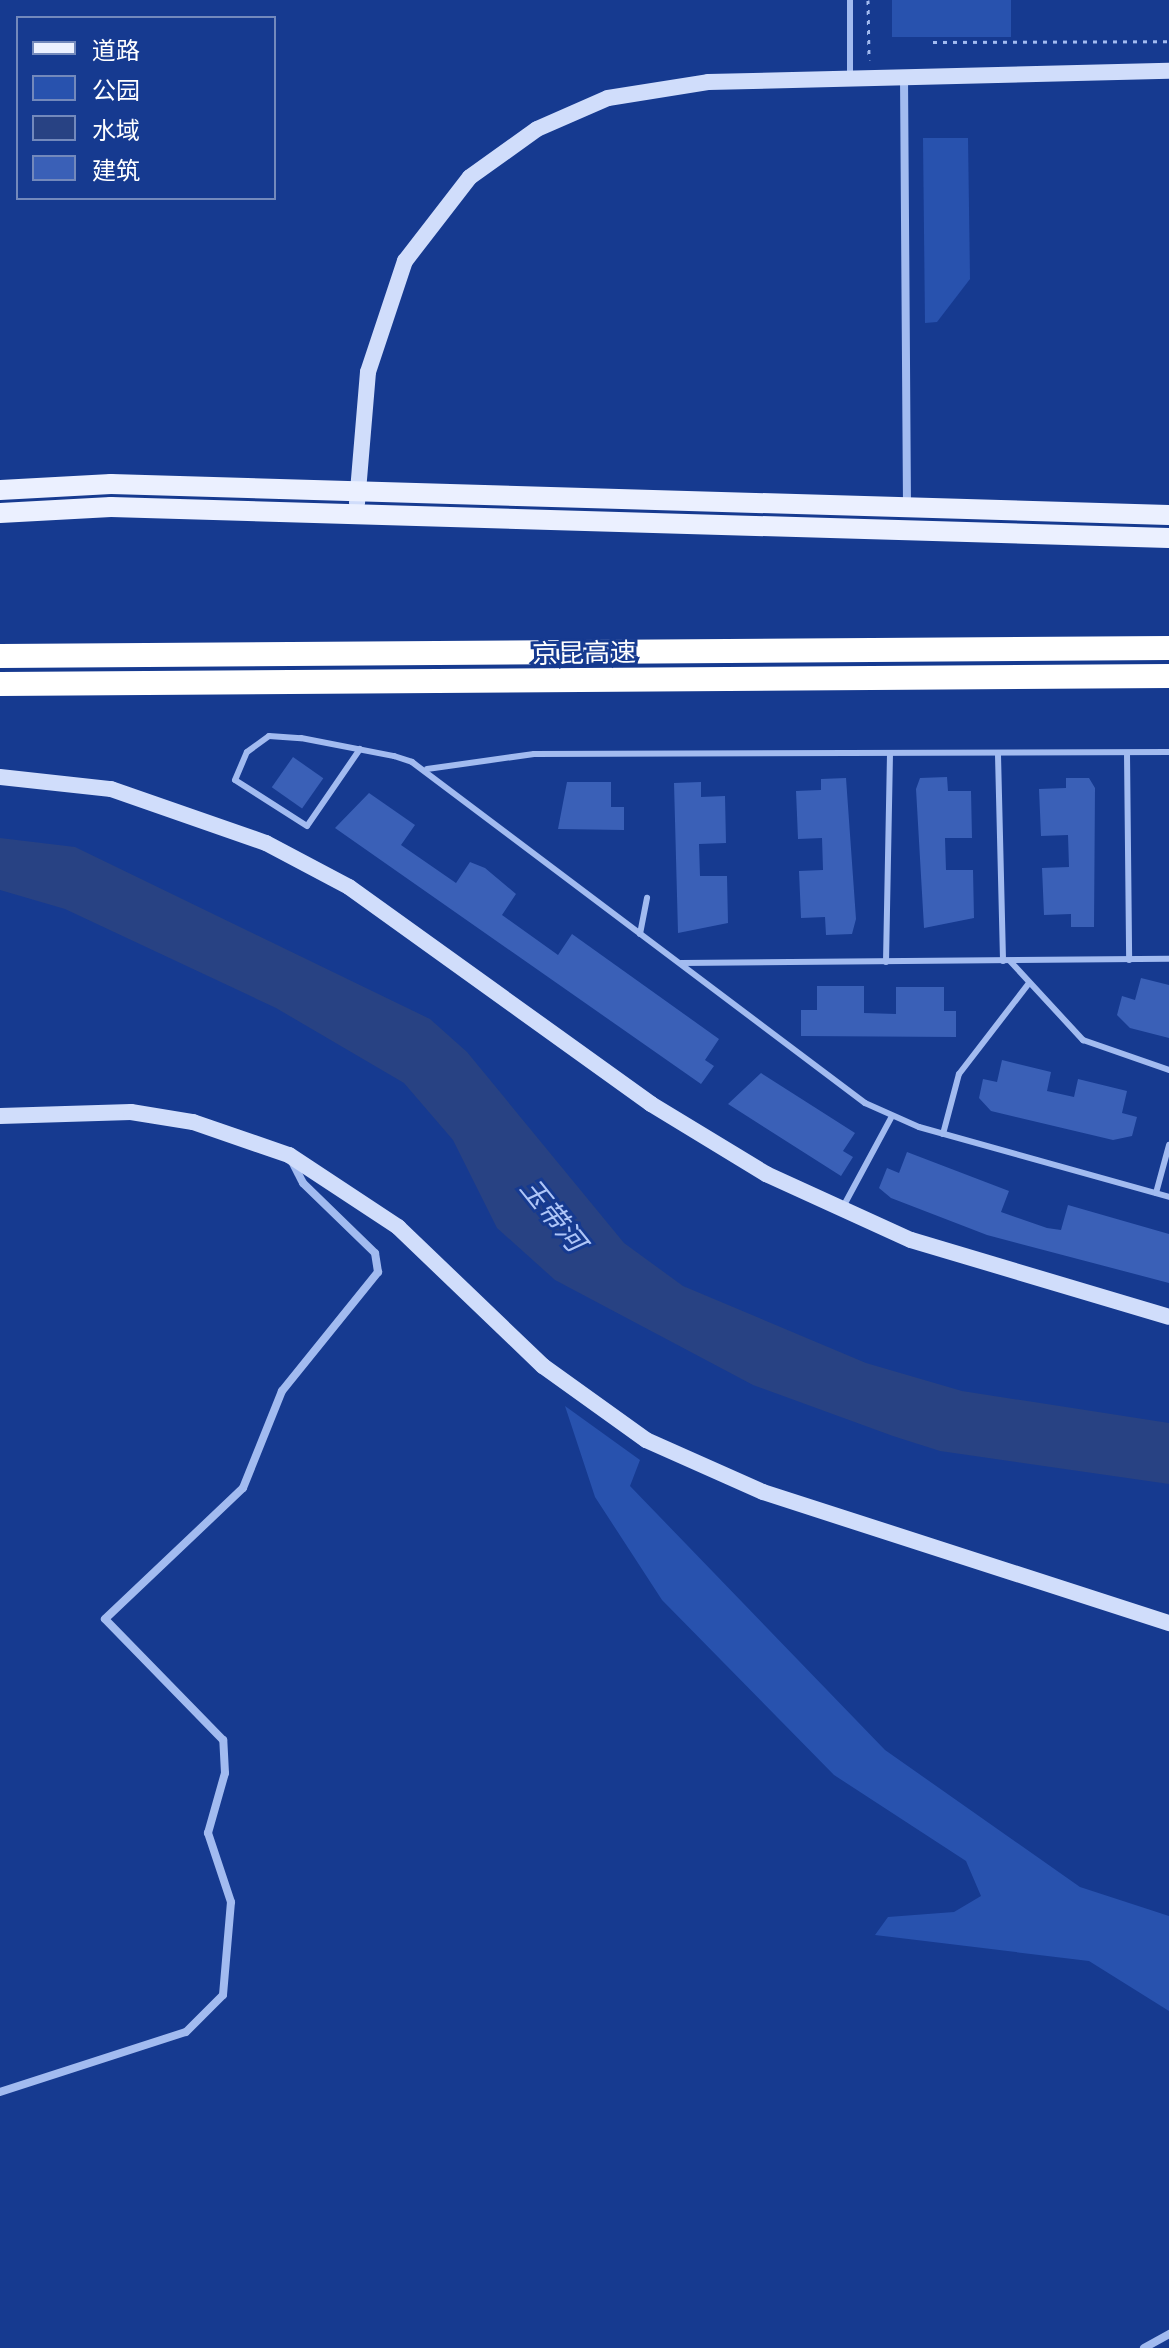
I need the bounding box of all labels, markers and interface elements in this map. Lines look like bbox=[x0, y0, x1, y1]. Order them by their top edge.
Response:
legend bbox=[16, 16, 276, 200]
text: 道路 bbox=[92, 35, 140, 64]
text: 公园 bbox=[92, 75, 140, 104]
text: 水域 bbox=[92, 115, 140, 144]
text: 建筑 bbox=[92, 155, 140, 184]
street label: 京昆高速 bbox=[532, 636, 636, 670]
water label: 玉带河 bbox=[515, 1171, 593, 1257]

